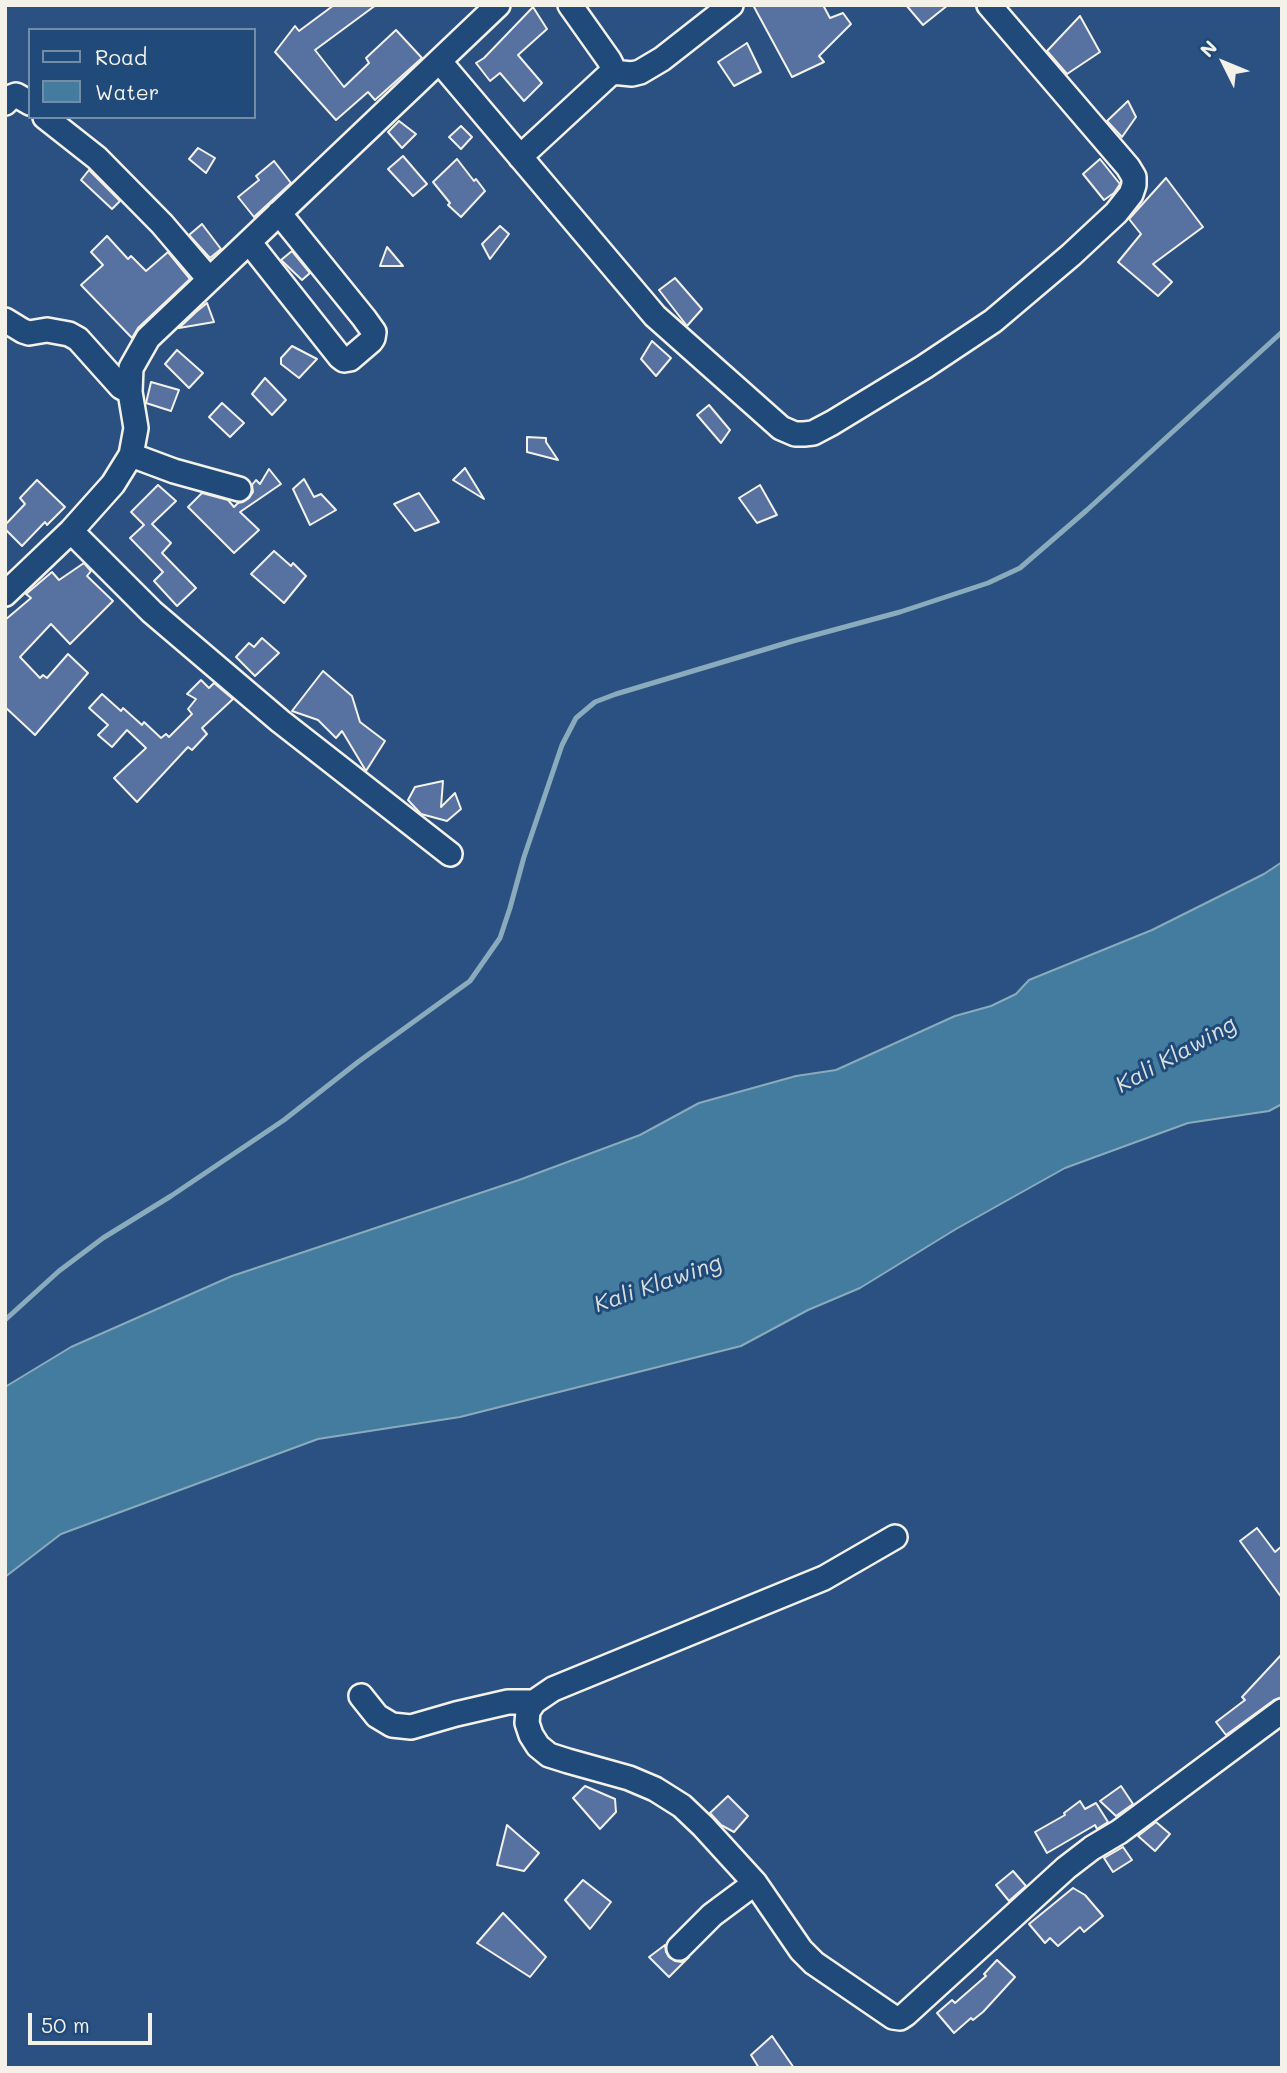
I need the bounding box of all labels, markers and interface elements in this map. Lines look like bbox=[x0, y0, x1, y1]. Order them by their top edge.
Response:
legend bbox=[28, 28, 256, 119]
north arrow bbox=[1189, 28, 1259, 98]
text: N bbox=[1194, 35, 1222, 62]
text: Road bbox=[95, 43, 147, 70]
text: Water bbox=[95, 78, 159, 105]
water label: Kali Klawing bbox=[1111, 1011, 1241, 1099]
water label: Kali Klawing bbox=[590, 1249, 726, 1319]
scale bar bbox=[32, 2000, 156, 2044]
text: 50 m bbox=[41, 2011, 90, 2038]

